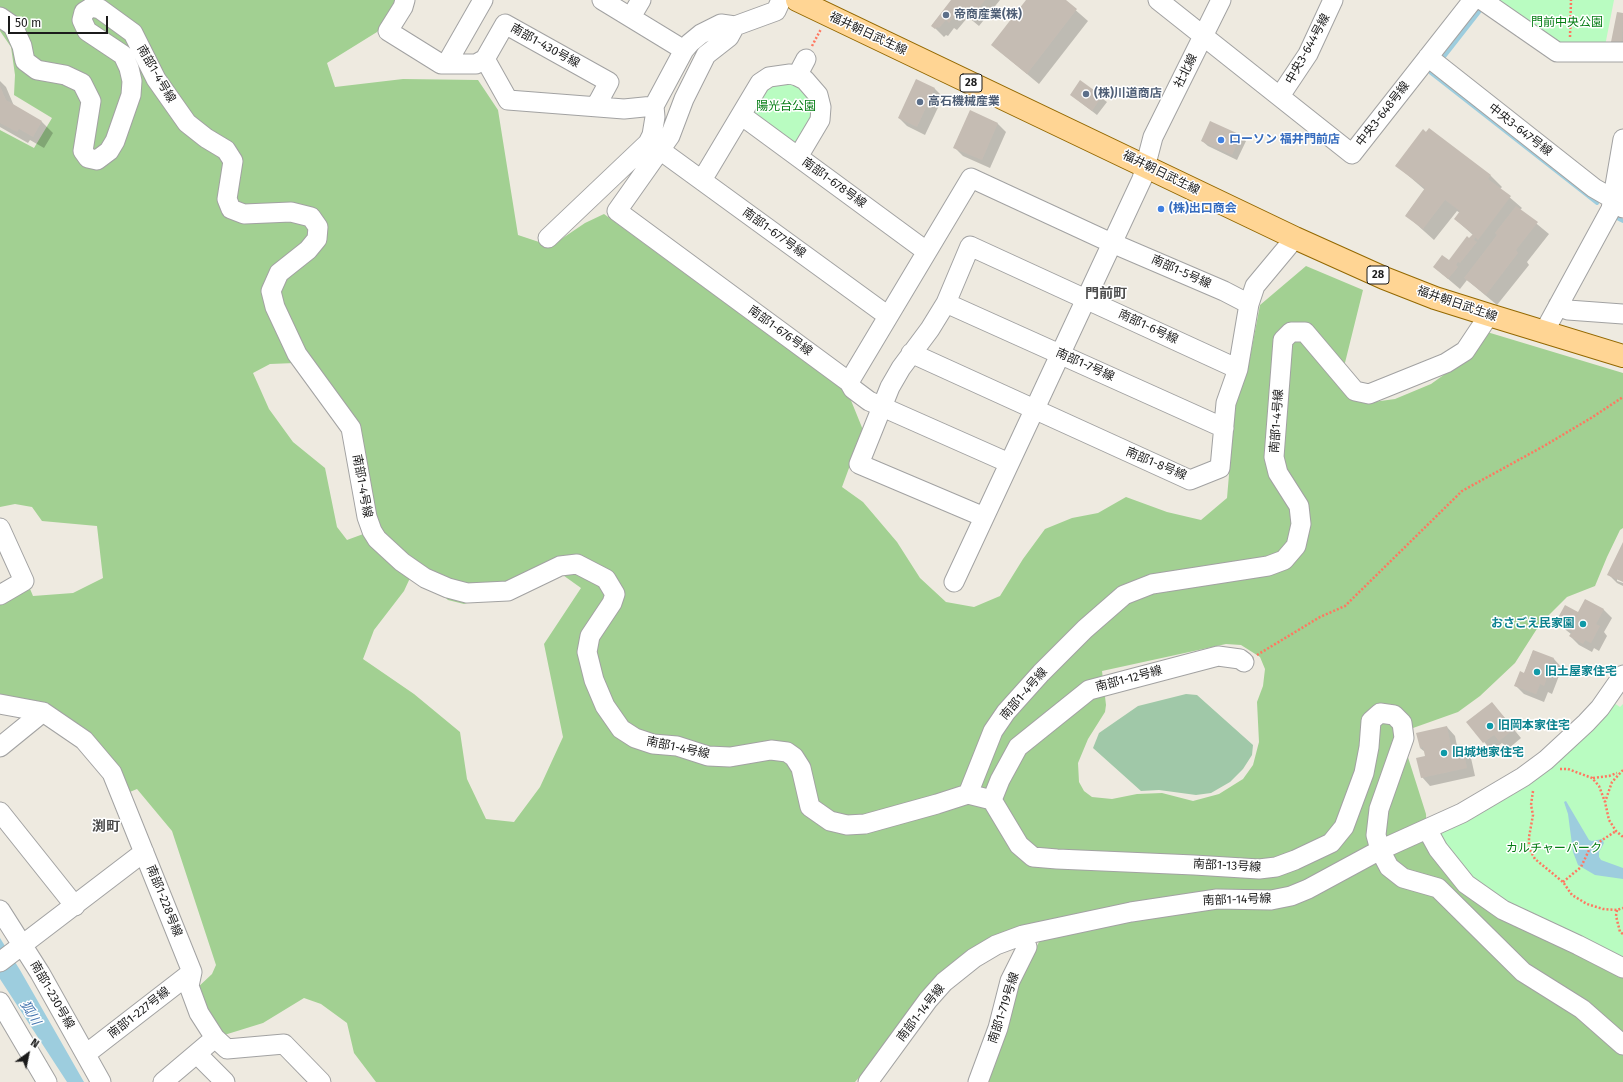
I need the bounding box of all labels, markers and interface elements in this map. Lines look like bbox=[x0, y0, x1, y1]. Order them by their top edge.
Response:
scale bar bbox=[10, 8, 110, 34]
place label: 帝商産業(株) bbox=[954, 8, 1022, 22]
street label: 福井朝日武生線 bbox=[827, 10, 909, 58]
marker: 帝商産業(株) bbox=[941, 10, 951, 20]
street label: 中央3-644号線 bbox=[1283, 11, 1333, 87]
text: 50 m bbox=[15, 16, 41, 30]
park label: 門前中央公園 bbox=[1531, 16, 1603, 30]
street label: 南部1-430号線 bbox=[508, 21, 582, 71]
street label: 南部1-4号線 bbox=[134, 43, 178, 105]
street label: 社北線 bbox=[1172, 52, 1200, 90]
road number: 28 bbox=[960, 74, 982, 92]
street label: 中央3-648号線 bbox=[1353, 79, 1413, 149]
place label: (株)川道商店 bbox=[1094, 87, 1162, 101]
marker: (株)川道商店 bbox=[1081, 89, 1091, 99]
place label: 高石機械産業 bbox=[928, 95, 1000, 109]
marker: 高石機械産業 bbox=[915, 97, 925, 107]
park label: 陽光台公園 bbox=[756, 100, 816, 114]
street label: 中央3-647号線 bbox=[1485, 101, 1555, 159]
place label: ローソン 福井門前店 bbox=[1229, 133, 1340, 147]
marker: ローソン 福井門前店 bbox=[1216, 135, 1226, 145]
street label: 福井朝日武生線 bbox=[1120, 148, 1202, 198]
street label: 南部1-678号線 bbox=[799, 155, 869, 211]
place label: (株)出口商会 bbox=[1169, 202, 1237, 216]
marker: (株)出口商会 bbox=[1156, 204, 1166, 214]
street label: 南部1-677号線 bbox=[740, 205, 808, 261]
street label: 南部1-5号線 bbox=[1149, 252, 1213, 292]
road number: 28 bbox=[1367, 266, 1389, 284]
street label: 福井朝日武生線 bbox=[1415, 284, 1499, 324]
district label: 門前町 bbox=[1085, 286, 1127, 302]
street label: 南部1-676号線 bbox=[745, 303, 815, 359]
street label: 南部1-6号線 bbox=[1116, 307, 1180, 347]
street label: 南部1-7号線 bbox=[1053, 346, 1117, 384]
street label: 南部1-4号線 bbox=[1268, 388, 1286, 454]
street label: 南部1-8号線 bbox=[1123, 445, 1189, 483]
street label: 南部1-4号線 bbox=[349, 453, 375, 519]
place label: おさごえ民家園 bbox=[1491, 617, 1575, 631]
marker: おさごえ民家園 bbox=[1578, 619, 1588, 629]
street label: 南部1-12号線 bbox=[1094, 663, 1164, 695]
street label: 南部1-4号線 bbox=[997, 665, 1051, 723]
place label: 旧土屋家住宅 bbox=[1545, 665, 1617, 679]
marker: 旧土屋家住宅 bbox=[1532, 667, 1542, 677]
place label: 旧岡本家住宅 bbox=[1498, 719, 1570, 733]
marker: 旧岡本家住宅 bbox=[1485, 721, 1495, 731]
street label: 南部1-4号線 bbox=[645, 734, 711, 762]
place label: 旧城地家住宅 bbox=[1452, 746, 1524, 760]
marker: 旧城地家住宅 bbox=[1439, 748, 1449, 758]
district label: 渕町 bbox=[92, 819, 120, 835]
park label: カルチャーパーク bbox=[1506, 842, 1602, 856]
street label: 南部1-13号線 bbox=[1192, 857, 1262, 875]
street label: 南部1-228号線 bbox=[143, 863, 185, 939]
street label: 南部1-14号線 bbox=[1202, 892, 1272, 908]
street label: 南部1-230号線 bbox=[27, 959, 77, 1031]
street label: 南部1-719号線 bbox=[986, 971, 1022, 1045]
street label: 南部1-14号線 bbox=[894, 981, 948, 1045]
street label: 南部1-227号線 bbox=[105, 984, 173, 1042]
water label: 狐川 bbox=[17, 998, 43, 1028]
north arrow bbox=[8, 1034, 48, 1074]
text: N bbox=[28, 1036, 41, 1051]

